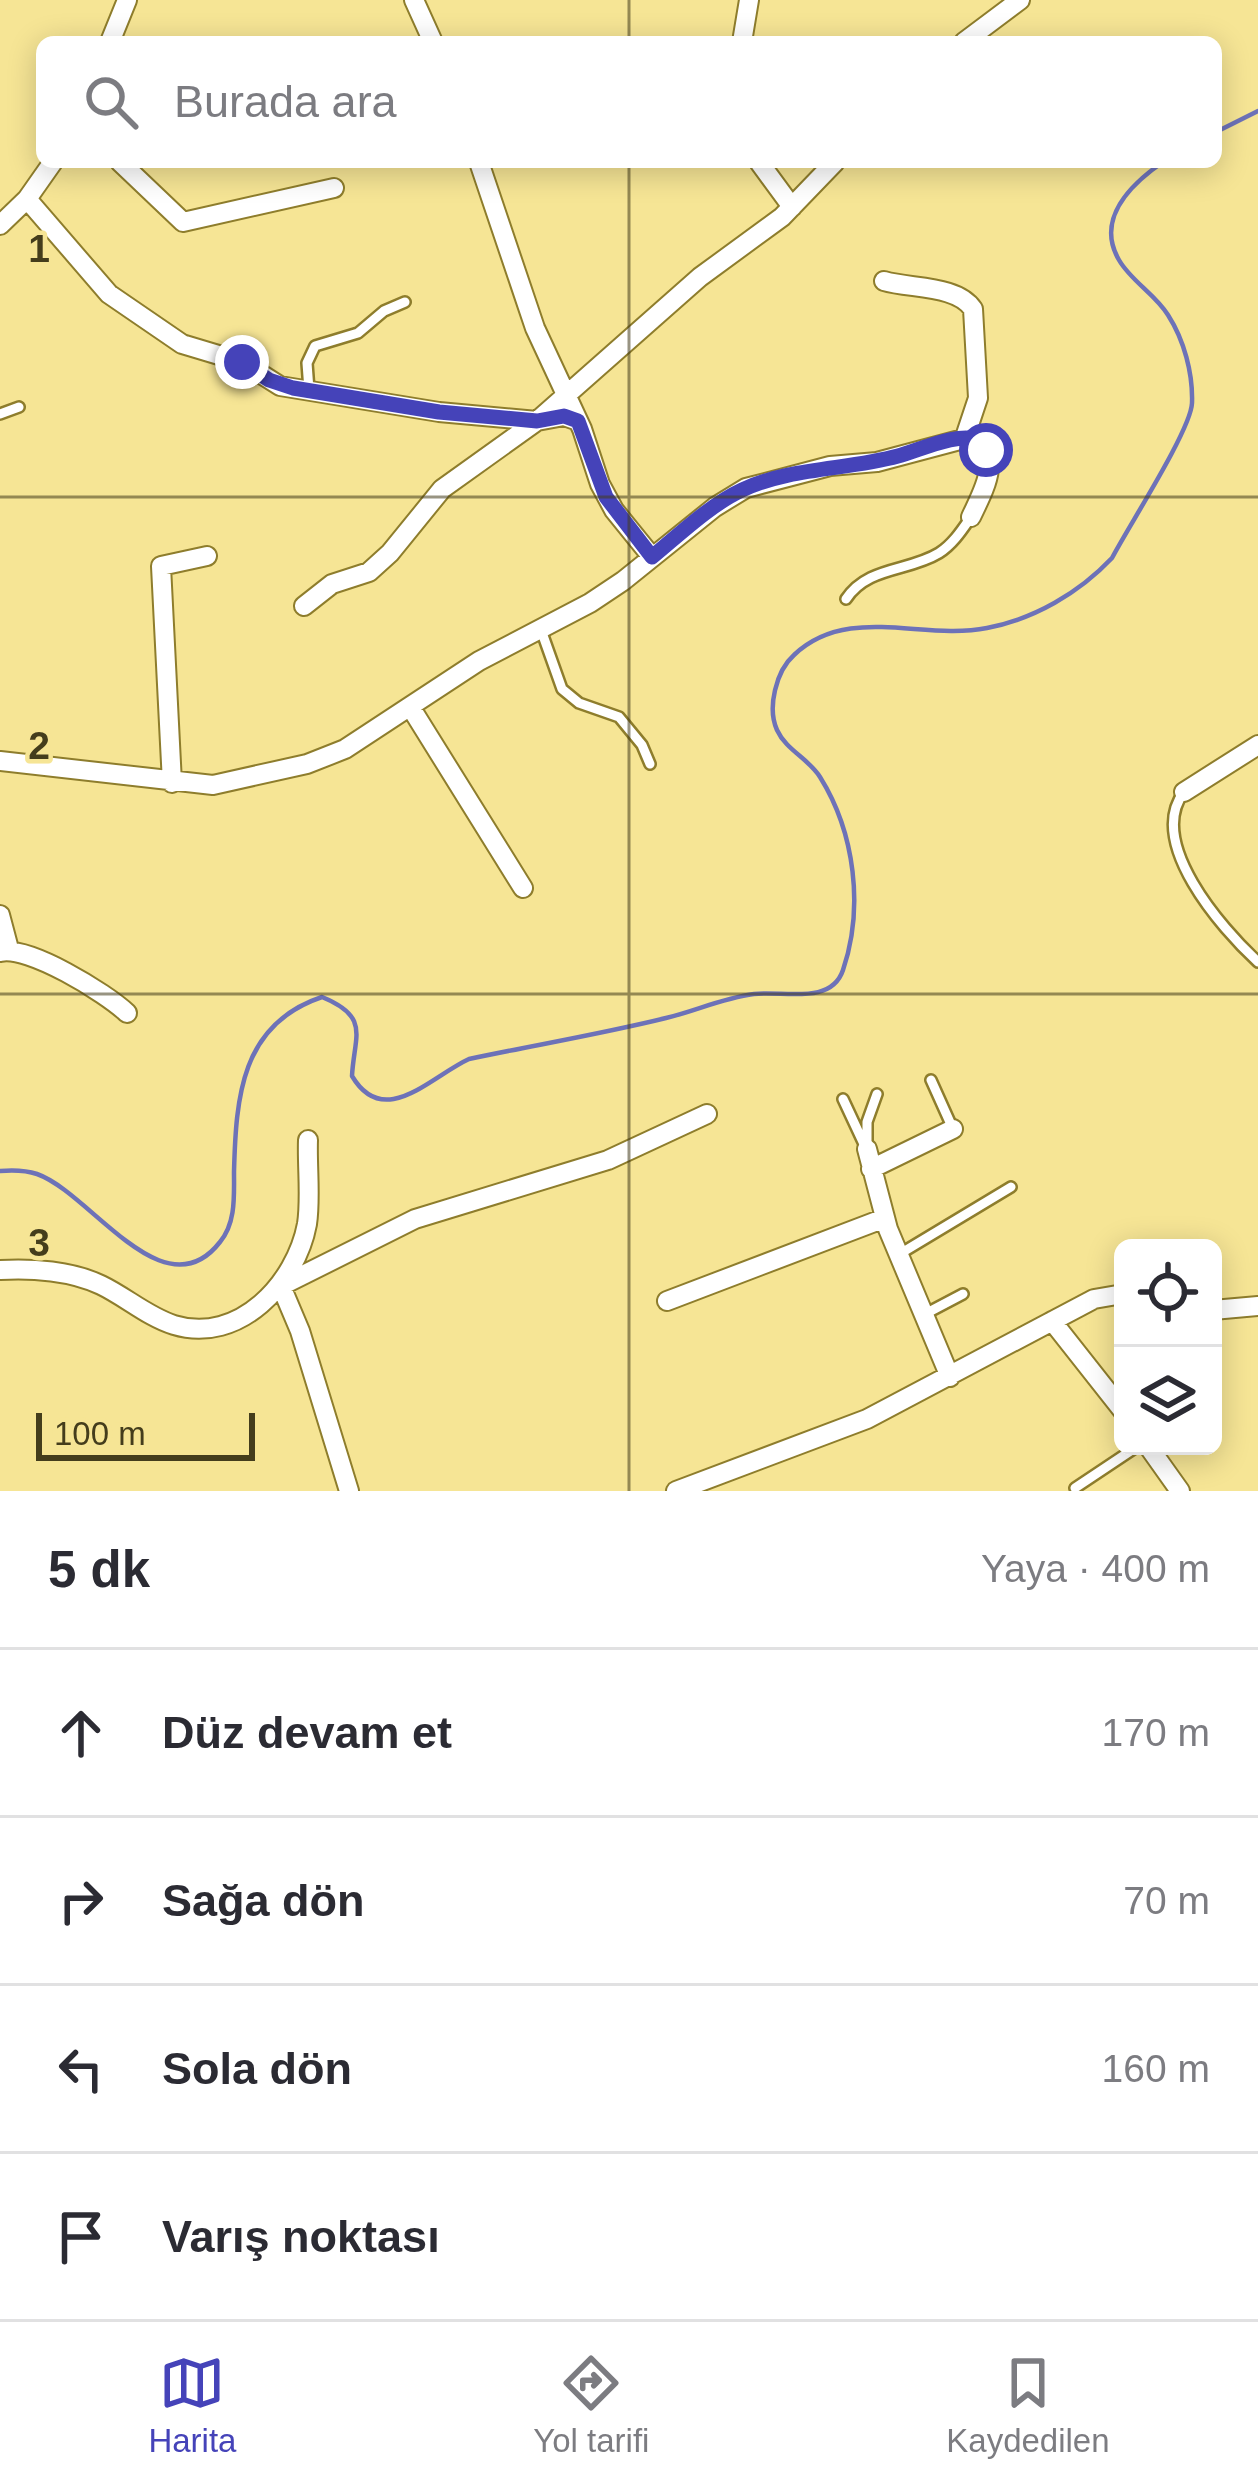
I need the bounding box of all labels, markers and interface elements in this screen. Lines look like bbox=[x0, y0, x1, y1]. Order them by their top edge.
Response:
search box bbox=[36, 36, 1222, 168]
icon: search bbox=[78, 69, 144, 135]
text: Burada ara bbox=[174, 76, 397, 127]
text: 1 bbox=[28, 227, 50, 270]
route end bbox=[215, 335, 269, 389]
route start bbox=[959, 423, 1013, 477]
text: 2 bbox=[28, 724, 50, 767]
text: 3 bbox=[28, 1221, 50, 1264]
map controls bbox=[1114, 1239, 1222, 1455]
button: locate bbox=[1114, 1239, 1222, 1347]
button: layers bbox=[1114, 1347, 1222, 1455]
scale bar bbox=[36, 1407, 255, 1460]
text: 100 m bbox=[54, 1415, 146, 1452]
text: 5 dk bbox=[48, 1541, 150, 1598]
text: Yaya · 400 m bbox=[981, 1547, 1210, 1590]
icon: ahead bbox=[48, 1700, 114, 1766]
text: Düz devam et bbox=[162, 1707, 452, 1758]
text: 170 m bbox=[1102, 1711, 1210, 1754]
icon: right bbox=[48, 1868, 114, 1934]
text: Sağa dön bbox=[162, 1875, 365, 1926]
text: 70 m bbox=[1123, 1879, 1210, 1922]
icon: left bbox=[48, 2036, 114, 2102]
text: Sola dön bbox=[162, 2043, 352, 2094]
text: 160 m bbox=[1102, 2047, 1210, 2090]
icon: arrive bbox=[48, 2204, 114, 2270]
text: Varış noktası bbox=[162, 2211, 440, 2262]
tab: Harita bbox=[148, 2350, 236, 2460]
tab: Yol tarifi bbox=[533, 2350, 649, 2460]
tab: Kaydedilen bbox=[946, 2350, 1110, 2460]

